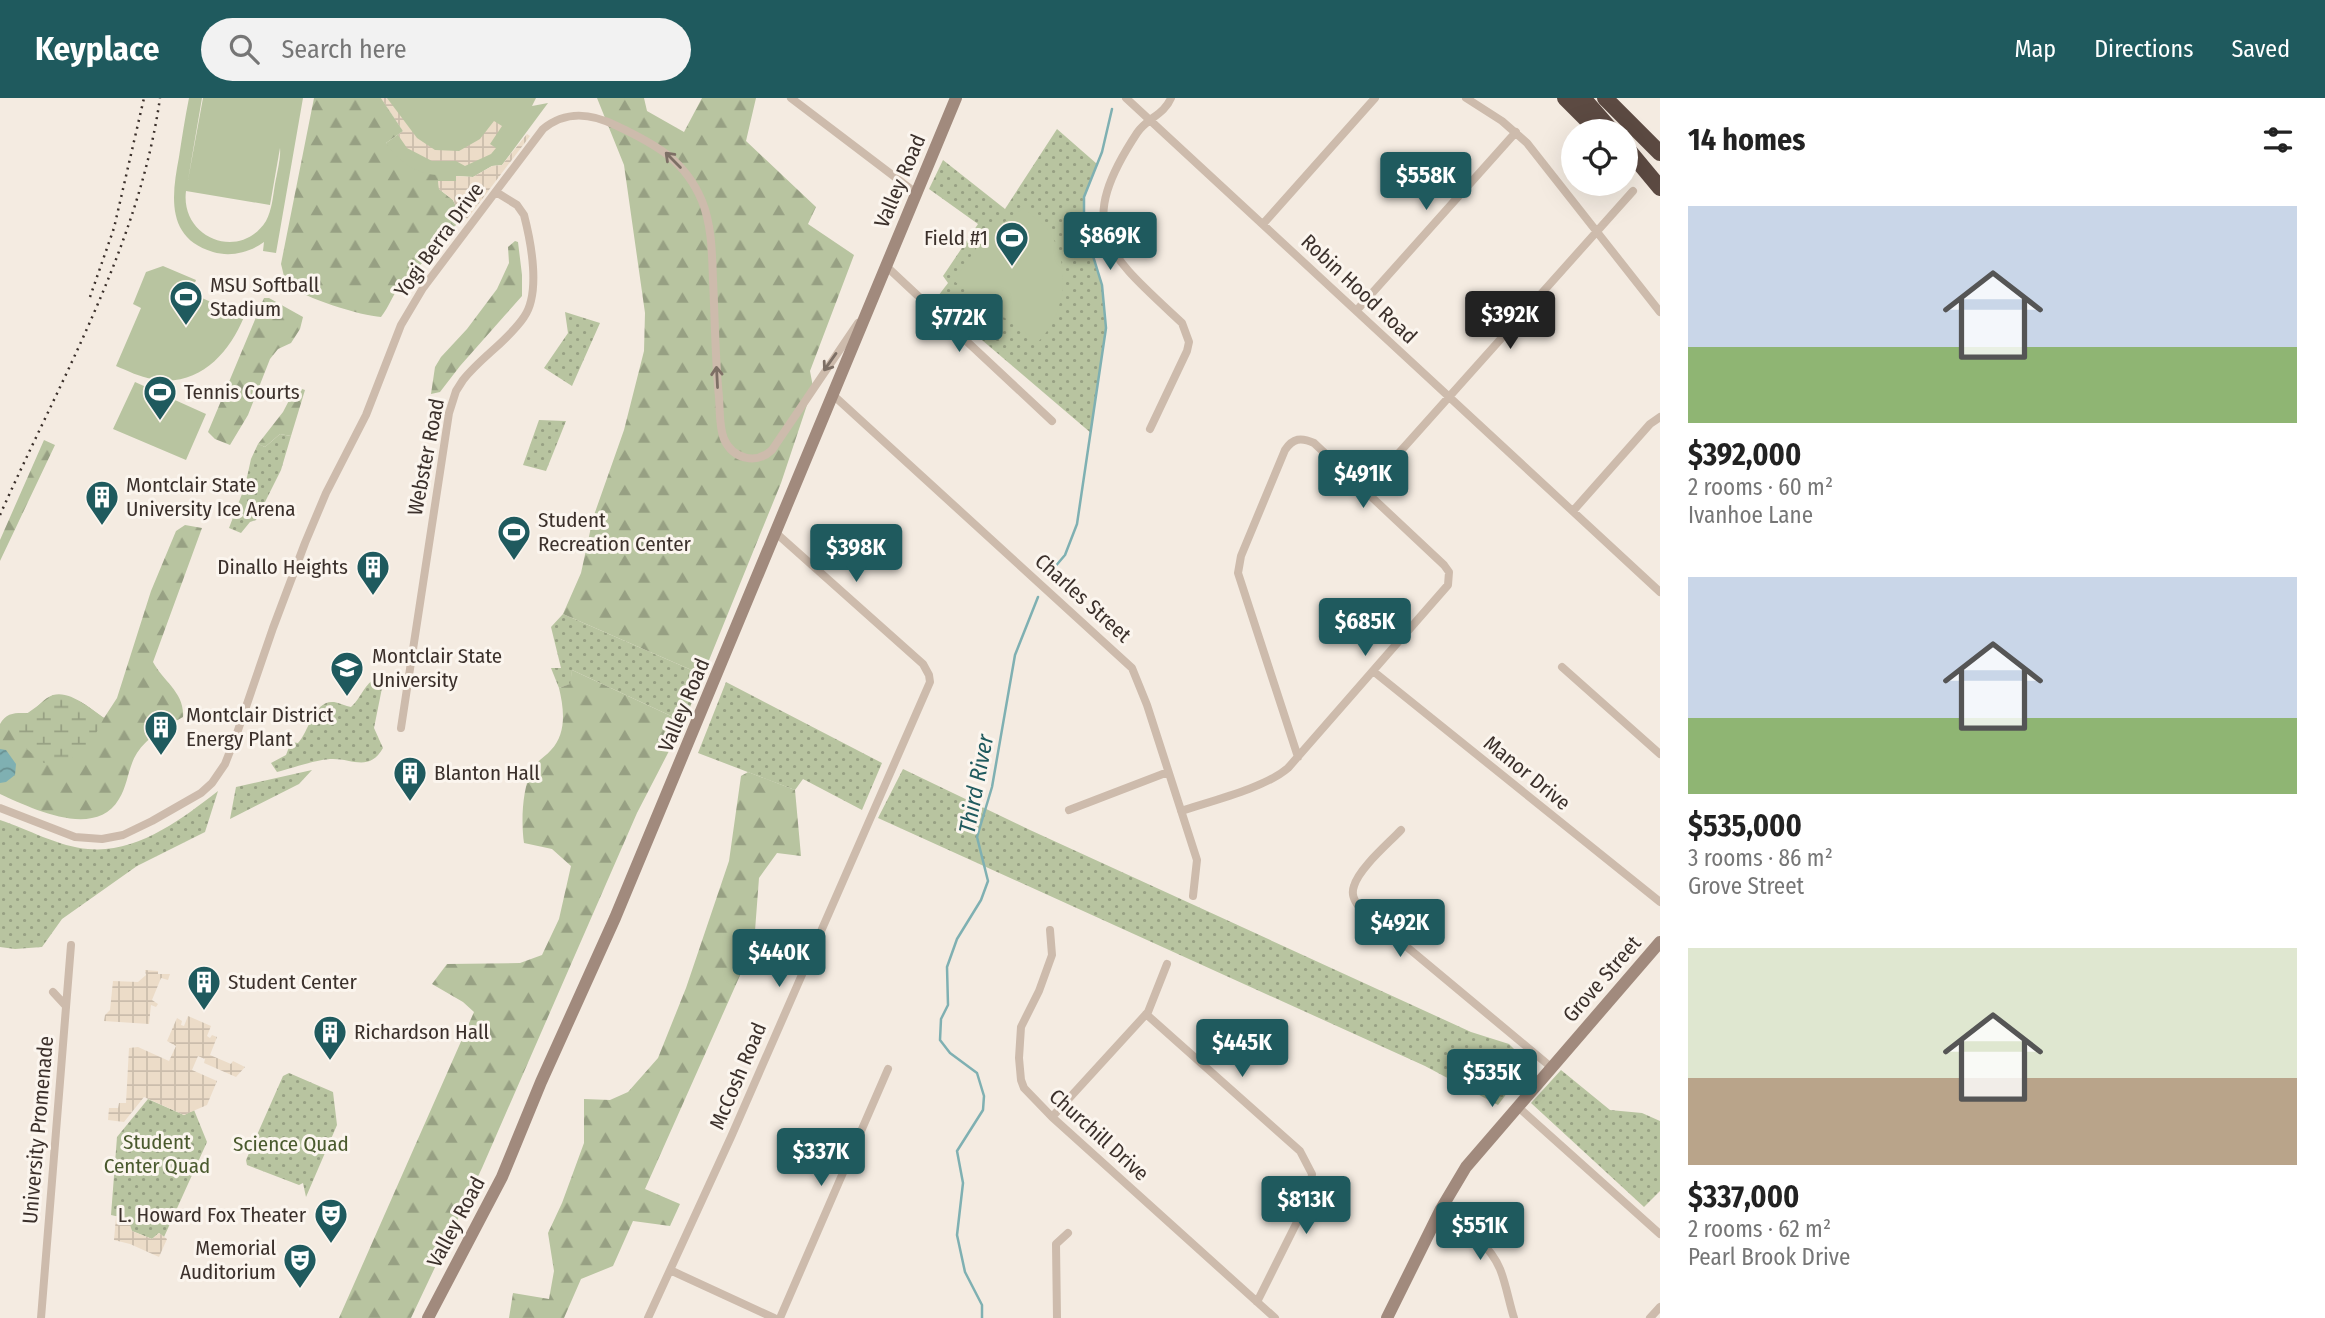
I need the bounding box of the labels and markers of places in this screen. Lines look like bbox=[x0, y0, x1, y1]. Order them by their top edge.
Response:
pin: $558K bbox=[1377, 152, 1475, 212]
pin: $869K bbox=[1061, 212, 1159, 272]
sports icon: Field #1 bbox=[993, 219, 1031, 268]
place label: Field #1 bbox=[924, 225, 988, 251]
place label: MSU Softball Stadium bbox=[210, 272, 320, 322]
sports icon: MSU Softball Stadium bbox=[167, 278, 205, 327]
pin: $392K bbox=[1461, 292, 1559, 351]
pin: $772K bbox=[910, 294, 1008, 354]
sports icon: Tennis Courts bbox=[141, 373, 179, 422]
place label: Tennis Courts bbox=[184, 379, 300, 405]
pin: $491K bbox=[1314, 450, 1412, 510]
place label: Montclair State University Ice Arena bbox=[126, 472, 296, 522]
building icon: Montclair State University Ice Arena bbox=[83, 478, 121, 527]
place label: Student Recreation Center bbox=[538, 507, 692, 557]
sports icon: Student Recreation Center bbox=[495, 513, 533, 562]
pin: $398K bbox=[807, 524, 905, 584]
building icon: Dinallo Heights bbox=[354, 548, 392, 597]
place label: Dinallo Heights bbox=[217, 554, 348, 580]
pin: $685K bbox=[1316, 598, 1414, 658]
place label: Montclair State University bbox=[372, 643, 502, 693]
school or university icon: Montclair State University bbox=[328, 649, 366, 698]
place label: Montclair District Energy Plant bbox=[186, 702, 334, 752]
building icon: Montclair District Energy Plant bbox=[142, 708, 180, 757]
building icon: Blanton Hall bbox=[391, 754, 429, 803]
place label: Blanton Hall bbox=[434, 760, 540, 786]
pin: $492K bbox=[1351, 900, 1449, 959]
pin: $440K bbox=[730, 930, 828, 989]
building icon: Student Center bbox=[185, 963, 223, 1012]
place label: Student Center bbox=[228, 969, 357, 995]
building icon: Richardson Hall bbox=[311, 1013, 349, 1062]
place label: Richardson Hall bbox=[354, 1019, 489, 1045]
pin: $445K bbox=[1193, 1020, 1291, 1079]
pin: $535K bbox=[1443, 1049, 1541, 1109]
pin: $337K bbox=[772, 1128, 870, 1188]
pin: $813K bbox=[1257, 1176, 1355, 1236]
theatre icon: L. Howard Fox Theater bbox=[312, 1196, 350, 1245]
place label: L. Howard Fox Theater bbox=[118, 1202, 307, 1228]
pin: $551K bbox=[1431, 1202, 1529, 1262]
place label: Memorial Auditorium bbox=[180, 1235, 276, 1285]
theatre icon: Memorial Auditorium bbox=[281, 1241, 319, 1290]

